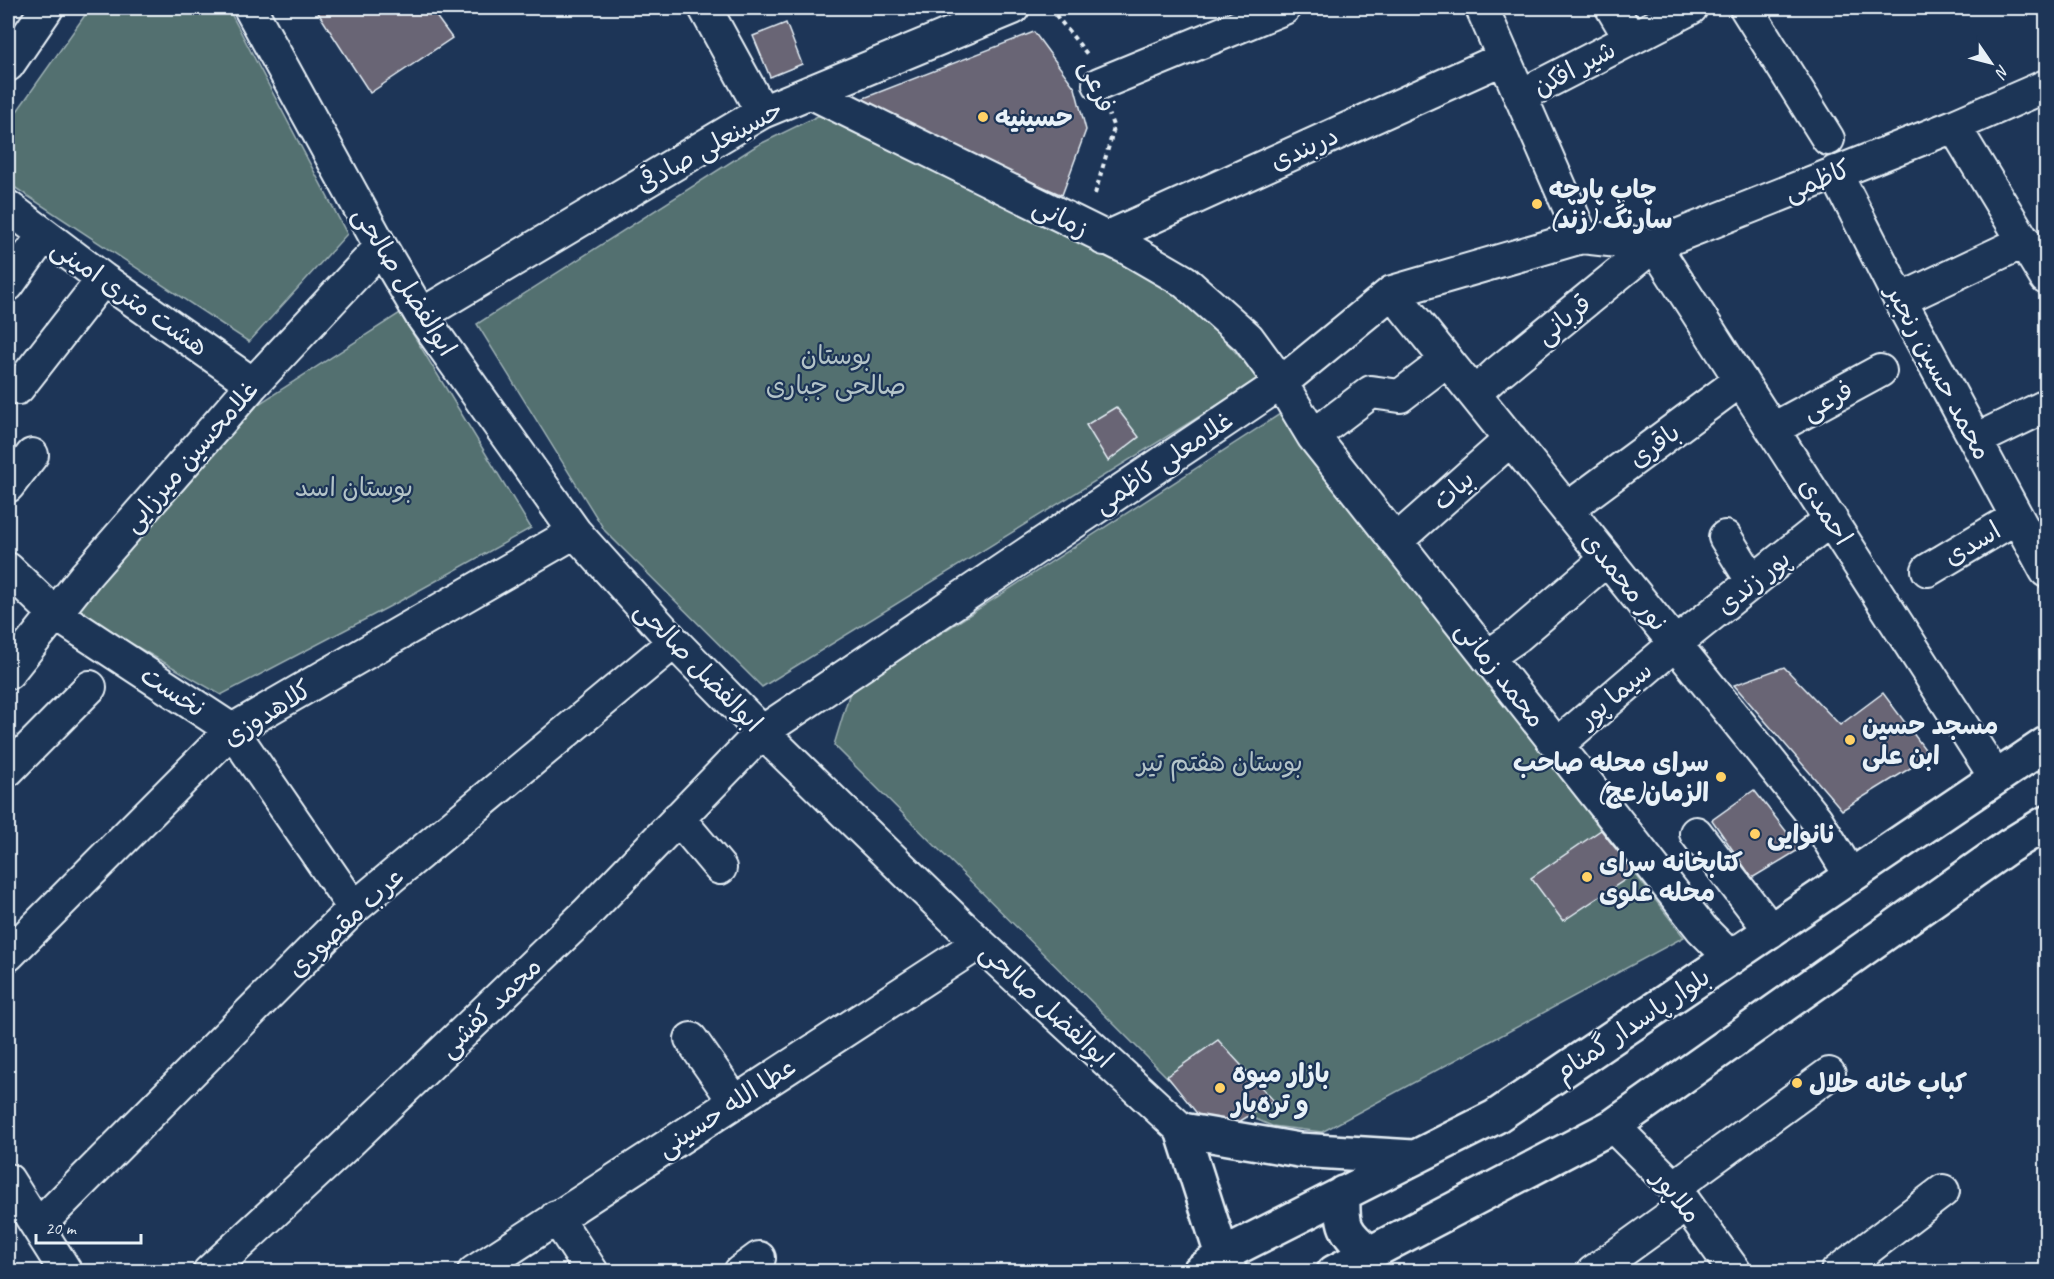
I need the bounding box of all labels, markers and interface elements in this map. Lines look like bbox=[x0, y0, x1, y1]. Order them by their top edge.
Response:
street label: شیر افکن bbox=[1527, 33, 1621, 104]
north arrow bbox=[1961, 33, 2021, 93]
street label: فرعی bbox=[1073, 55, 1123, 117]
text: N bbox=[1990, 61, 2014, 83]
street label: حسینعلی صادقی bbox=[630, 92, 789, 200]
place label: حسینیه bbox=[995, 101, 1073, 134]
marker: حسینیه bbox=[976, 110, 990, 124]
street label: دربندی bbox=[1265, 119, 1344, 178]
street label: کاظمی bbox=[1779, 152, 1855, 209]
place label: چاپ پارچه سارنگ (زند) bbox=[1549, 173, 1673, 236]
street label: زمانی bbox=[1027, 190, 1094, 245]
marker: چاپ پارچه سارنگ (زند) bbox=[1530, 197, 1544, 211]
street label: ابوالفضل صالحی bbox=[345, 200, 464, 362]
street label: هشت متری امینی bbox=[45, 231, 215, 364]
street label: محمد حسین رنجبر bbox=[1877, 277, 1999, 466]
street label: قربانی bbox=[1529, 287, 1598, 352]
park label: بوستان صالحی جباری bbox=[766, 339, 906, 402]
street label: غلامحسین میرزایی bbox=[115, 373, 265, 539]
street label: فرعی bbox=[1796, 373, 1859, 428]
street label: غلامعلی کاظمی bbox=[1087, 404, 1239, 521]
street label: باقری bbox=[1622, 416, 1687, 475]
street label: بیات bbox=[1425, 463, 1481, 518]
park label: بوستان اسد bbox=[295, 471, 413, 504]
street label: احمدی bbox=[1792, 471, 1860, 551]
street label: اسدی bbox=[1938, 514, 2007, 573]
street label: نور محمدی bbox=[1574, 525, 1675, 638]
street label: پور زندی bbox=[1710, 543, 1797, 622]
street label: ابوالفضل صالحی bbox=[628, 594, 770, 739]
street label: محمد زمانی bbox=[1449, 614, 1553, 734]
street label: سیما پور bbox=[1570, 654, 1659, 736]
street label: نخست bbox=[134, 658, 211, 725]
street label: کلاهدوزی bbox=[217, 673, 318, 754]
place label: مسجد حسین ابن علی bbox=[1862, 709, 1998, 772]
marker: مسجد حسین ابن علی bbox=[1843, 733, 1857, 747]
park label: بوستان هفتم تیر bbox=[1135, 746, 1303, 782]
place label: سرای محله صاحب الزمان(عج) bbox=[1513, 746, 1709, 809]
marker: سرای محله صاحب الزمان(عج) bbox=[1714, 770, 1728, 784]
place label: نانوایی bbox=[1767, 818, 1836, 851]
marker: نانوایی bbox=[1748, 827, 1762, 841]
place label: کتابخانه سرای محله علوی bbox=[1599, 846, 1743, 909]
street label: عرب مقصودی bbox=[280, 860, 411, 985]
marker: کتابخانه سرای محله علوی bbox=[1580, 870, 1594, 884]
street label: ابوالفضل صالحی bbox=[973, 935, 1120, 1076]
street label: محمد کفشی bbox=[432, 950, 549, 1065]
street label: بلوار پاسدار گمنام bbox=[1548, 960, 1718, 1091]
street label: عطا الله حسینی bbox=[651, 1050, 802, 1165]
place label: بازار میوه و تره‌بار bbox=[1230, 1057, 1330, 1120]
place label: کباب خانه حلال bbox=[1809, 1067, 1967, 1100]
marker: کباب خانه حلال bbox=[1790, 1076, 1804, 1090]
marker: بازار میوه و تره‌بار bbox=[1213, 1081, 1227, 1095]
street label: ملاپور bbox=[1644, 1161, 1708, 1230]
scale bar bbox=[36, 1207, 141, 1245]
text: 20 m bbox=[45, 1217, 78, 1239]

